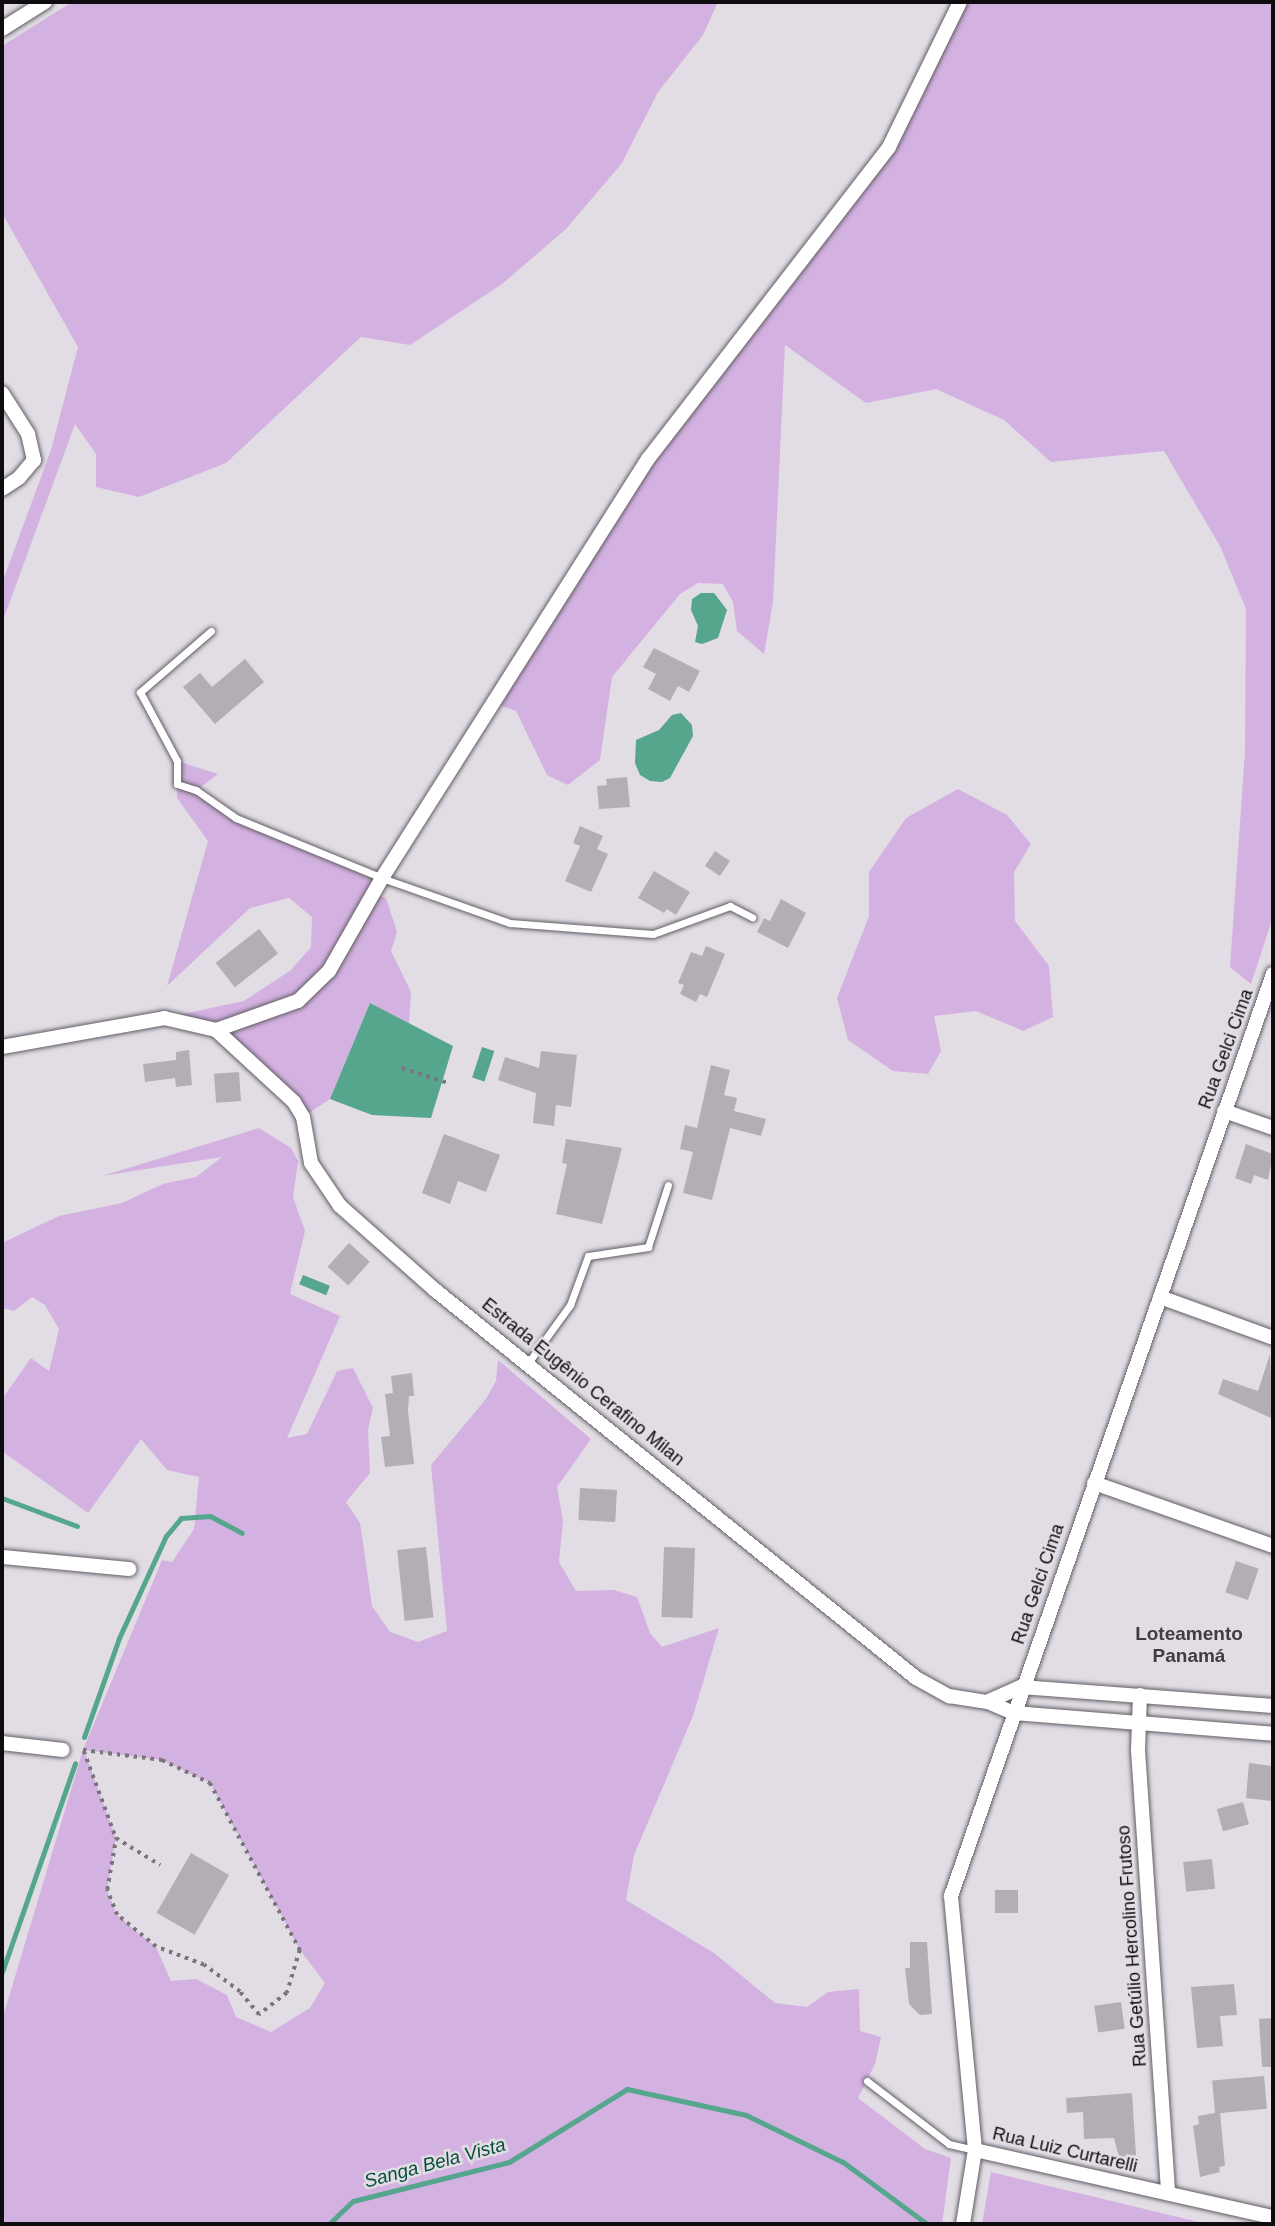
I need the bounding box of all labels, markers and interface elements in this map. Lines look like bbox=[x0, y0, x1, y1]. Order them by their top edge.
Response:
street label: Rua Gelci Cima bbox=[1194, 986, 1258, 1112]
street label: Estrada Eugênio Cerafino Milan bbox=[477, 1294, 689, 1470]
street label: Rua Gelci Cima bbox=[1007, 1521, 1069, 1647]
district label: Loteamento Panamá bbox=[1135, 1623, 1243, 1667]
street label: Rua Getúlio Hercolino Frutoso bbox=[1113, 1824, 1151, 2068]
street label: Rua Luiz Curtarelli bbox=[990, 2123, 1140, 2177]
water label: Sanga Bela Vista bbox=[362, 2133, 508, 2193]

